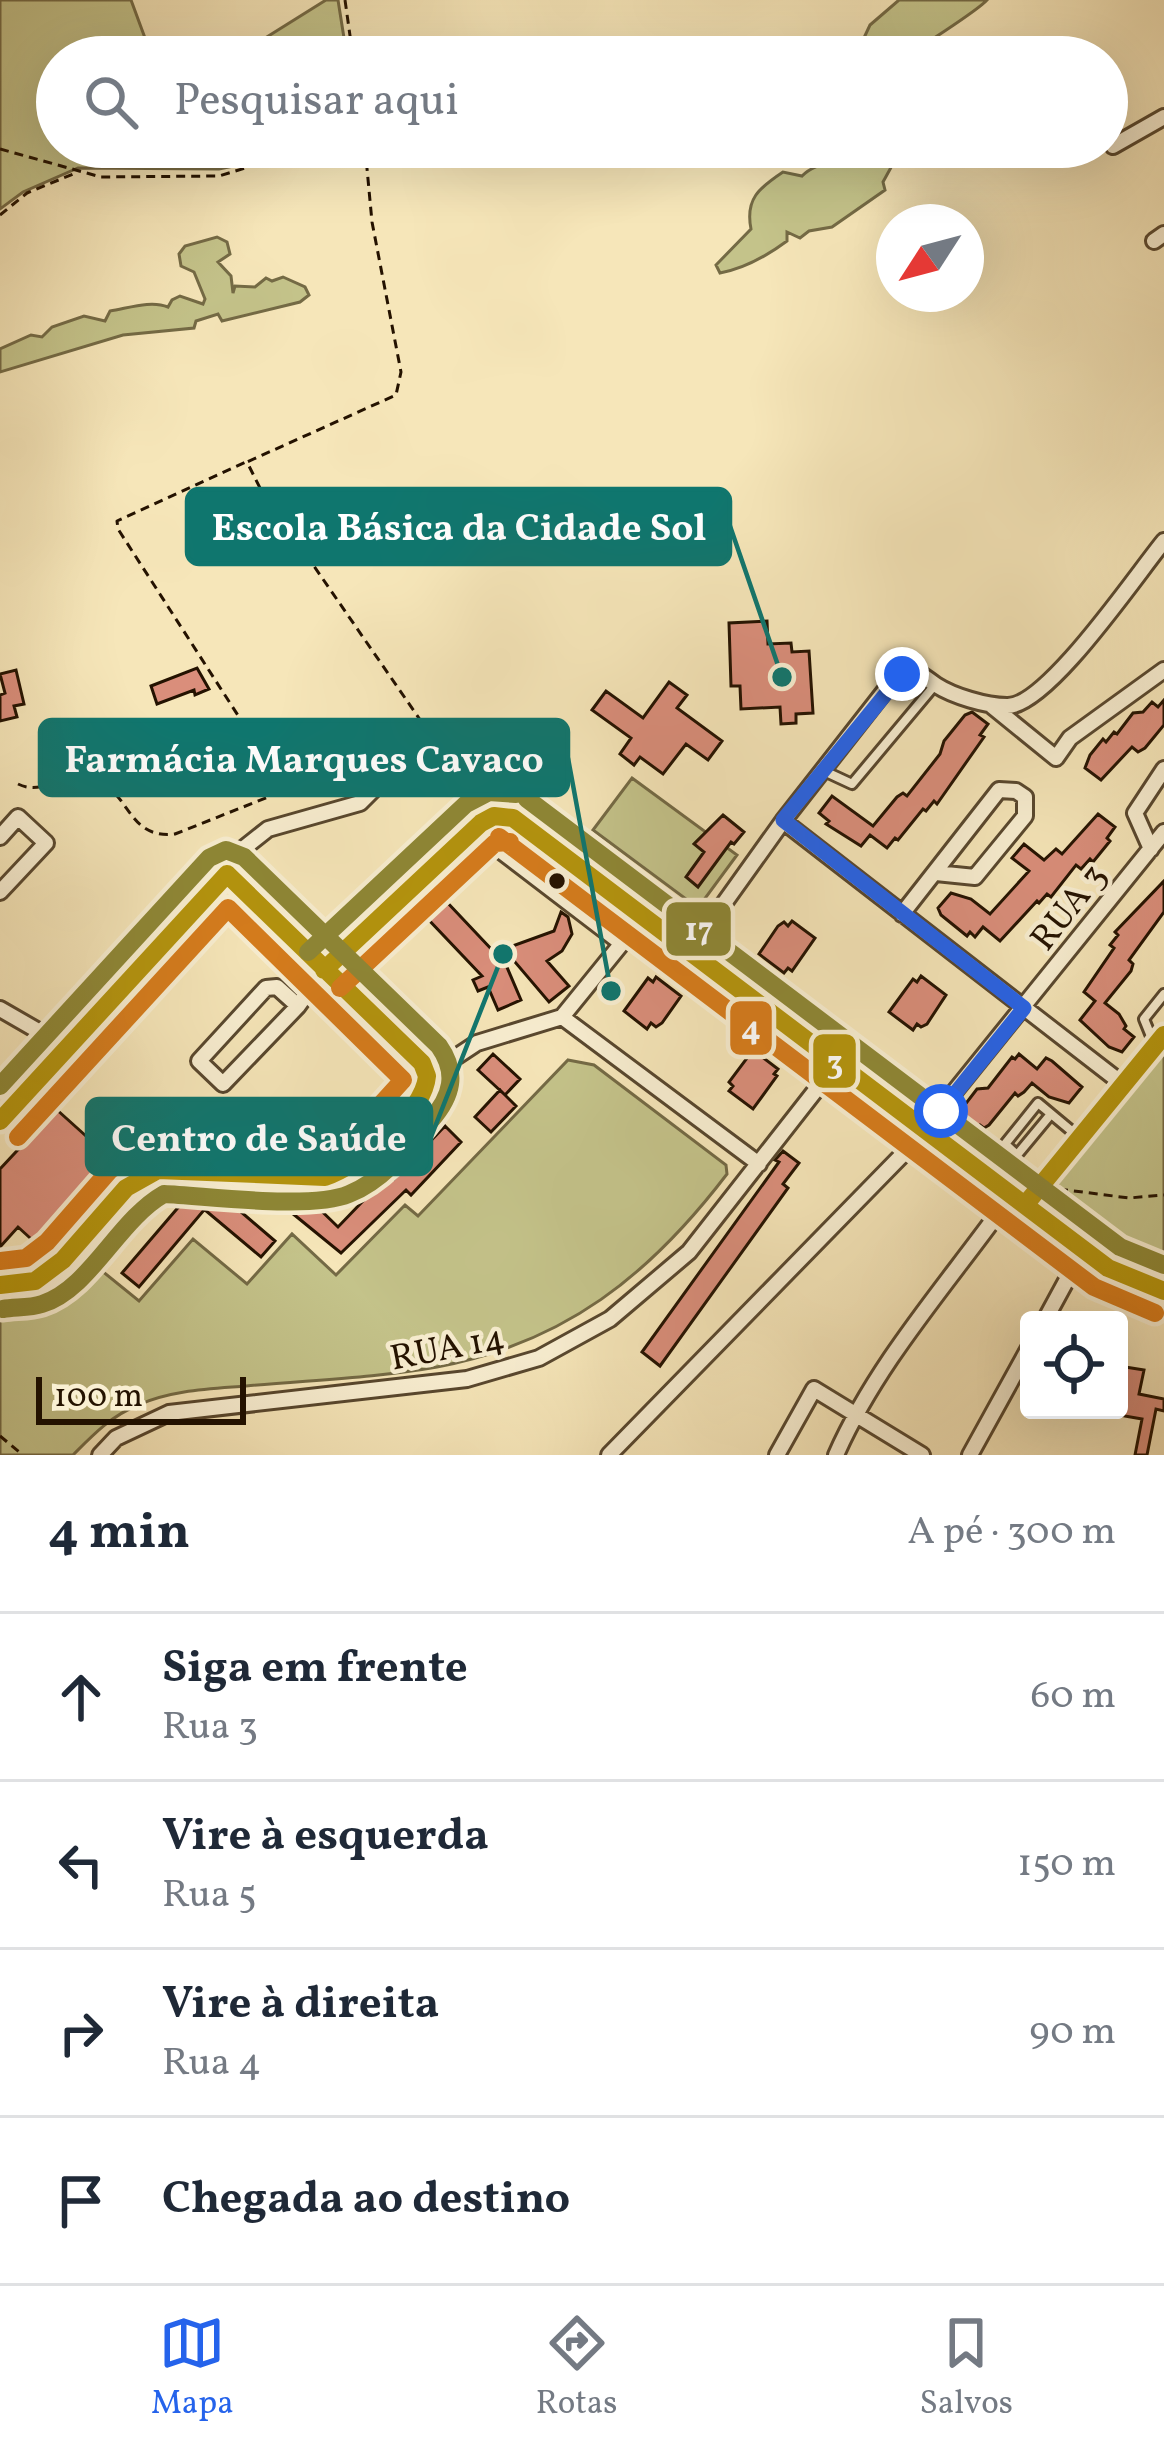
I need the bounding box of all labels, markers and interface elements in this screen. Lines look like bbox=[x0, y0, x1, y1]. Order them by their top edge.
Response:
search box bbox=[36, 36, 1128, 168]
icon: search bbox=[78, 69, 144, 135]
text: Pesquisar aqui bbox=[174, 71, 459, 134]
north arrow bbox=[876, 204, 984, 312]
callout: Escola Básica da Cidade Sol bbox=[187, 489, 730, 564]
text: Escola Básica da Cidade Sol bbox=[211, 503, 707, 557]
route end bbox=[875, 647, 929, 701]
callout: Farmácia Marques Cavaco bbox=[40, 720, 568, 795]
text: Farmácia Marques Cavaco bbox=[64, 735, 544, 789]
street label: RUA 3 bbox=[1020, 854, 1120, 963]
unlabelled marker bbox=[546, 870, 568, 892]
line badge: 17 bbox=[664, 900, 733, 958]
text: 17 bbox=[684, 909, 714, 955]
line badge: 4 bbox=[728, 999, 774, 1057]
text: 4 bbox=[741, 1008, 761, 1054]
line badge: 3 bbox=[811, 1032, 858, 1090]
text: 3 bbox=[827, 1042, 843, 1088]
route start bbox=[914, 1084, 968, 1138]
callout: Centro de Saúde bbox=[87, 1099, 431, 1174]
text: Centro de Saúde bbox=[111, 1114, 407, 1168]
map controls bbox=[1020, 1311, 1128, 1419]
button: locate bbox=[1020, 1311, 1128, 1419]
street label: RUA 14 bbox=[386, 1314, 509, 1385]
scale bar bbox=[36, 1371, 246, 1424]
text: 100 m bbox=[54, 1375, 143, 1421]
text: 4 min bbox=[48, 1498, 190, 1569]
text: A pé · 300 m bbox=[907, 1506, 1116, 1560]
text: Siga em frente bbox=[162, 1638, 468, 1701]
icon: ahead bbox=[48, 1664, 114, 1730]
text: 60 m bbox=[1031, 1670, 1116, 1724]
text: Rua 3 bbox=[162, 1701, 258, 1755]
text: Vire à esquerda bbox=[162, 1806, 489, 1869]
icon: left bbox=[48, 1832, 114, 1898]
text: 150 m bbox=[1017, 1838, 1116, 1892]
text: Rua 5 bbox=[162, 1869, 257, 1923]
text: Vire à direita bbox=[162, 1974, 439, 2037]
icon: right bbox=[48, 2000, 114, 2066]
text: 90 m bbox=[1029, 2006, 1116, 2060]
text: Rua 4 bbox=[162, 2037, 261, 2091]
icon: arrive bbox=[48, 2168, 114, 2234]
text: Chegada ao destino bbox=[162, 2169, 570, 2232]
tab: Mapa bbox=[151, 2310, 234, 2428]
tab: Rotas bbox=[536, 2310, 617, 2428]
tab: Salvos bbox=[920, 2310, 1013, 2428]

